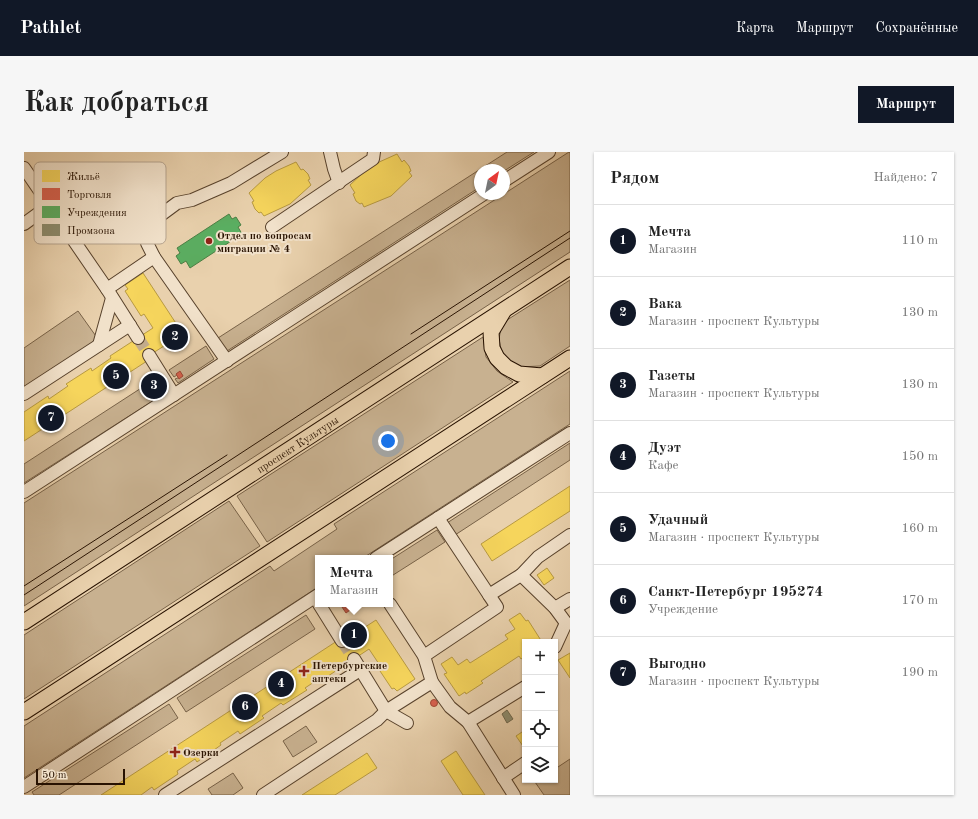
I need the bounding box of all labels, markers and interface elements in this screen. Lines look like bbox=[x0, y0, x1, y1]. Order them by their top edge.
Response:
text: Pathlet bbox=[20, 19, 81, 38]
text: Карта bbox=[736, 21, 774, 35]
text: Маршрут bbox=[796, 21, 853, 35]
text: Сохранённые bbox=[875, 21, 958, 35]
button: Маршрут bbox=[858, 86, 954, 123]
text: Как добраться bbox=[24, 90, 209, 118]
legend bbox=[34, 162, 166, 244]
north arrow bbox=[474, 164, 510, 200]
text: Рядом bbox=[610, 170, 659, 187]
text: Найдено: 7 bbox=[874, 171, 938, 184]
text: Жильё bbox=[67, 172, 100, 183]
text: Торговля bbox=[67, 190, 112, 201]
text: Учреждения bbox=[67, 208, 127, 219]
text: Мечта bbox=[648, 225, 691, 240]
text: Промзона bbox=[67, 226, 115, 237]
place label: Отдел по вопросам миграции № 4 bbox=[217, 231, 311, 255]
text: 1 bbox=[619, 234, 627, 247]
text: 110 m bbox=[901, 234, 938, 247]
marker: Отдел по вопросам миграции № 4 bbox=[204, 236, 214, 246]
text: Магазин bbox=[648, 243, 697, 256]
text: Вака bbox=[648, 297, 682, 312]
text: 2 bbox=[619, 306, 627, 319]
text: 130 m bbox=[901, 306, 938, 319]
text: Магазин · проспект Культуры bbox=[648, 315, 820, 328]
pin: 2 bbox=[162, 322, 188, 352]
pin: 5 bbox=[103, 361, 129, 391]
text: Газеты bbox=[648, 369, 696, 384]
pin: 3 bbox=[141, 371, 167, 401]
text: 3 bbox=[619, 378, 627, 391]
text: 130 m bbox=[901, 378, 938, 391]
text: Магазин · проспект Культуры bbox=[648, 387, 820, 400]
pin: 7 bbox=[38, 403, 64, 433]
street label: проспект Культуры bbox=[255, 415, 341, 476]
your location bbox=[378, 431, 398, 451]
text: Дуэт bbox=[648, 441, 681, 456]
text: 4 bbox=[619, 450, 627, 463]
text: 150 m bbox=[901, 450, 938, 463]
text: Кафе bbox=[648, 459, 679, 472]
text: Удачный bbox=[648, 513, 708, 528]
text: 5 bbox=[619, 522, 627, 535]
text: 160 m bbox=[901, 522, 938, 535]
text: Магазин · проспект Культуры bbox=[648, 531, 820, 544]
popup bbox=[315, 555, 393, 607]
text: Мечта bbox=[330, 566, 373, 581]
text: Магазин bbox=[330, 584, 378, 597]
text: Санкт-Петербург 195274 bbox=[648, 585, 823, 600]
text: 6 bbox=[619, 594, 627, 607]
text: 170 m bbox=[901, 594, 938, 607]
text: Учреждение bbox=[648, 603, 718, 616]
pin: 1 bbox=[341, 620, 367, 650]
map controls bbox=[522, 639, 558, 783]
button: + bbox=[522, 639, 558, 675]
text: Выгодно bbox=[648, 657, 706, 672]
place label: Петербургские аптеки bbox=[312, 661, 387, 685]
marker: Петербургские аптеки bbox=[299, 666, 309, 676]
text: 7 bbox=[619, 666, 627, 679]
text: 190 m bbox=[901, 666, 938, 679]
pin: 4 bbox=[268, 669, 294, 699]
button: − bbox=[522, 675, 558, 711]
text: Магазин · проспект Культуры bbox=[648, 675, 820, 688]
pin: 6 bbox=[232, 692, 258, 722]
button: locate bbox=[522, 711, 558, 747]
marker: Озерки bbox=[170, 747, 180, 757]
button: layers bbox=[522, 747, 558, 783]
place label: Озерки bbox=[183, 748, 219, 759]
scale bar bbox=[36, 767, 125, 786]
text: 50 m bbox=[42, 770, 67, 781]

